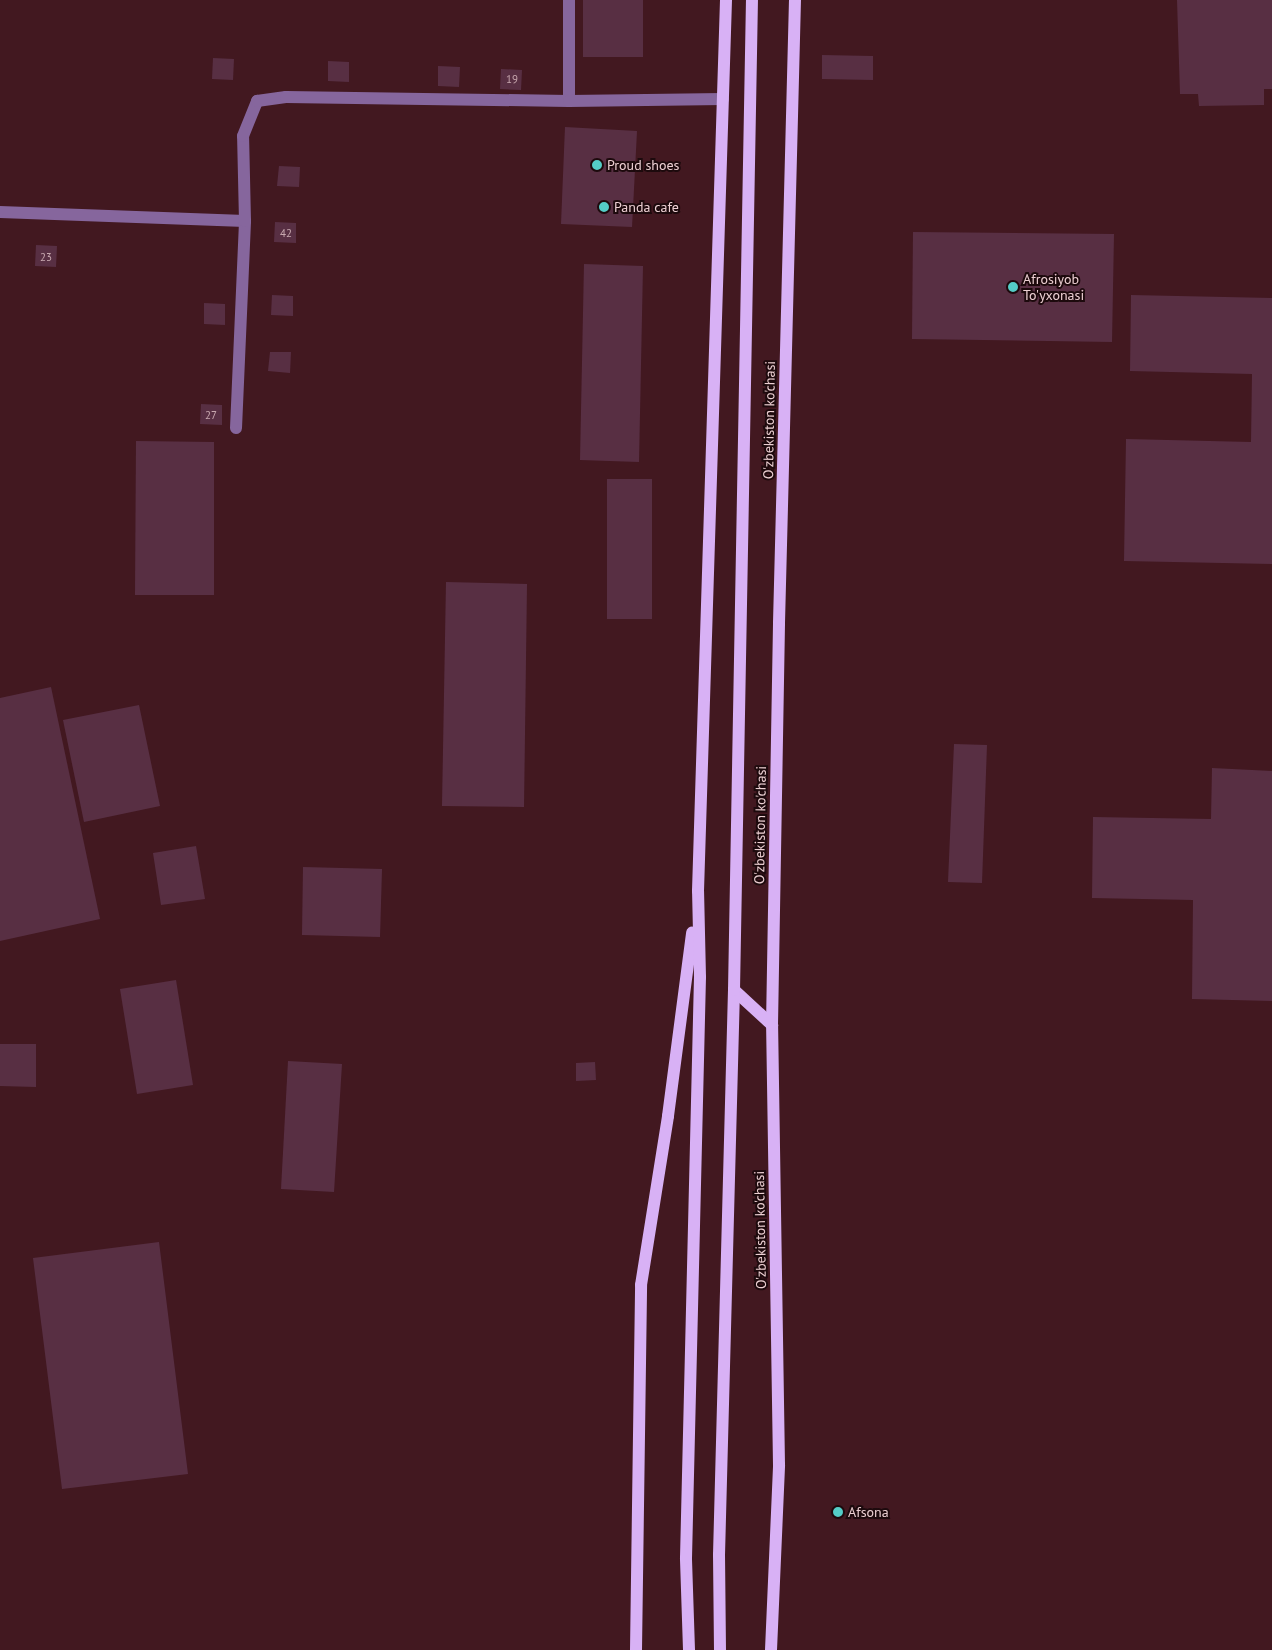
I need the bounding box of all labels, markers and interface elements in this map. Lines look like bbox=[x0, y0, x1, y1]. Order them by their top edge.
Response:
house number: 19 bbox=[506, 72, 518, 86]
place label: Proud shoes bbox=[607, 157, 679, 173]
marker: Proud shoes bbox=[591, 159, 603, 171]
place label: Panda cafe bbox=[614, 199, 679, 215]
marker: Panda cafe bbox=[598, 201, 610, 213]
house number: 42 bbox=[280, 226, 292, 240]
house number: 23 bbox=[40, 250, 52, 264]
place label: Afrosiyob To'yxonasi bbox=[1023, 271, 1084, 304]
marker: Afrosiyob To'yxonasi bbox=[1007, 281, 1019, 293]
street label: O'zbekiston ko'chasi bbox=[760, 361, 778, 479]
house number: 27 bbox=[205, 408, 217, 422]
street label: O'zbekiston ko'chasi bbox=[751, 766, 769, 884]
street label: O'zbekiston ko'chasi bbox=[751, 1171, 769, 1289]
place label: Afsona bbox=[848, 1504, 889, 1520]
marker: Afsona bbox=[832, 1506, 844, 1518]

